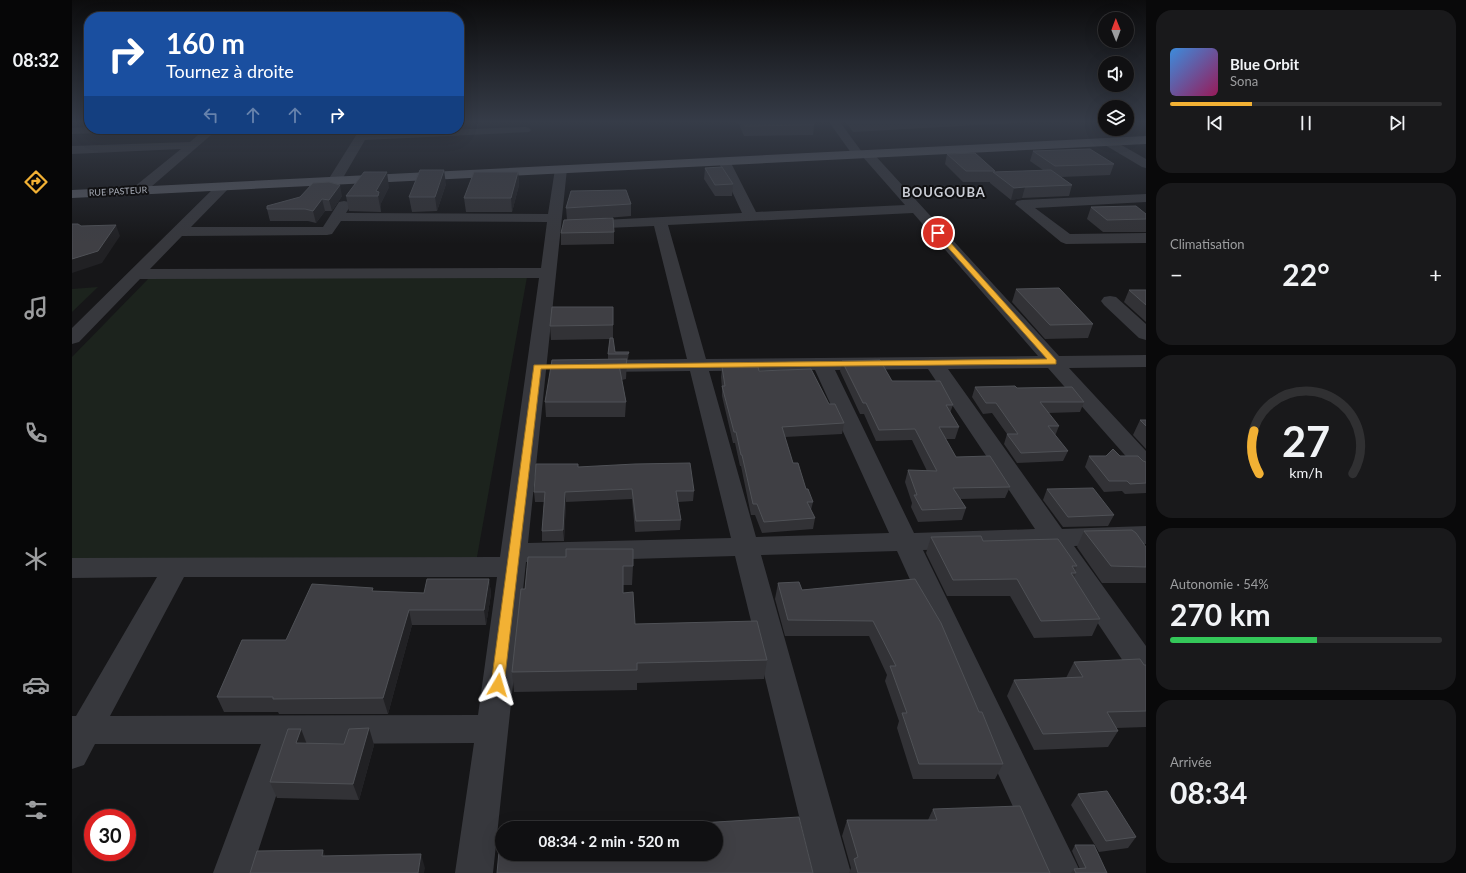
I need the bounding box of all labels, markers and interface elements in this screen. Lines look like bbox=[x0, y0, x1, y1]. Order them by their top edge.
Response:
north arrow bbox=[1098, 12, 1134, 48]
map controls bbox=[1098, 12, 1134, 136]
text: 160 m bbox=[166, 26, 245, 60]
icon: right bbox=[100, 28, 152, 80]
text: 08:32 bbox=[13, 49, 59, 71]
text: Blue Orbit bbox=[1230, 55, 1299, 73]
button: sound bbox=[1098, 56, 1134, 92]
text: Tournez à droite bbox=[166, 60, 294, 82]
text: Sona bbox=[1230, 73, 1258, 89]
button: layers bbox=[1098, 100, 1134, 136]
icon: left bbox=[200, 104, 222, 126]
icon: ahead bbox=[242, 104, 264, 126]
icon: ahead bbox=[284, 104, 306, 126]
icon: right bbox=[326, 104, 348, 126]
icon: previous bbox=[1204, 112, 1226, 134]
icon: pause bbox=[1295, 112, 1317, 134]
icon: next bbox=[1386, 112, 1408, 134]
icon: directions bbox=[22, 168, 50, 196]
street label: RUE PASTEUR bbox=[89, 184, 148, 198]
district label: BOUGOUBA bbox=[902, 184, 986, 200]
pin bbox=[921, 216, 955, 250]
icon: arrive bbox=[927, 222, 949, 244]
text: Climatisation bbox=[1170, 236, 1245, 252]
text: 22° bbox=[1282, 256, 1330, 292]
text: − bbox=[1170, 261, 1183, 288]
text: + bbox=[1429, 261, 1442, 288]
icon: music bbox=[22, 294, 50, 322]
text: 27 bbox=[1282, 416, 1330, 466]
icon: phone bbox=[22, 419, 50, 447]
text: km/h bbox=[1289, 464, 1323, 481]
icon: climate bbox=[22, 545, 50, 573]
text: Autonomie · 54% bbox=[1170, 576, 1269, 592]
text: 270 km bbox=[1170, 596, 1271, 632]
position arrow bbox=[477, 664, 519, 706]
icon: car bbox=[22, 671, 50, 699]
text: Arrivée bbox=[1170, 754, 1212, 770]
text: 08:34 bbox=[1170, 774, 1247, 810]
icon: filters bbox=[22, 796, 50, 824]
speed limit sign: 30 bbox=[84, 809, 136, 861]
text: 08:34 · 2 min · 520 m bbox=[539, 832, 679, 850]

